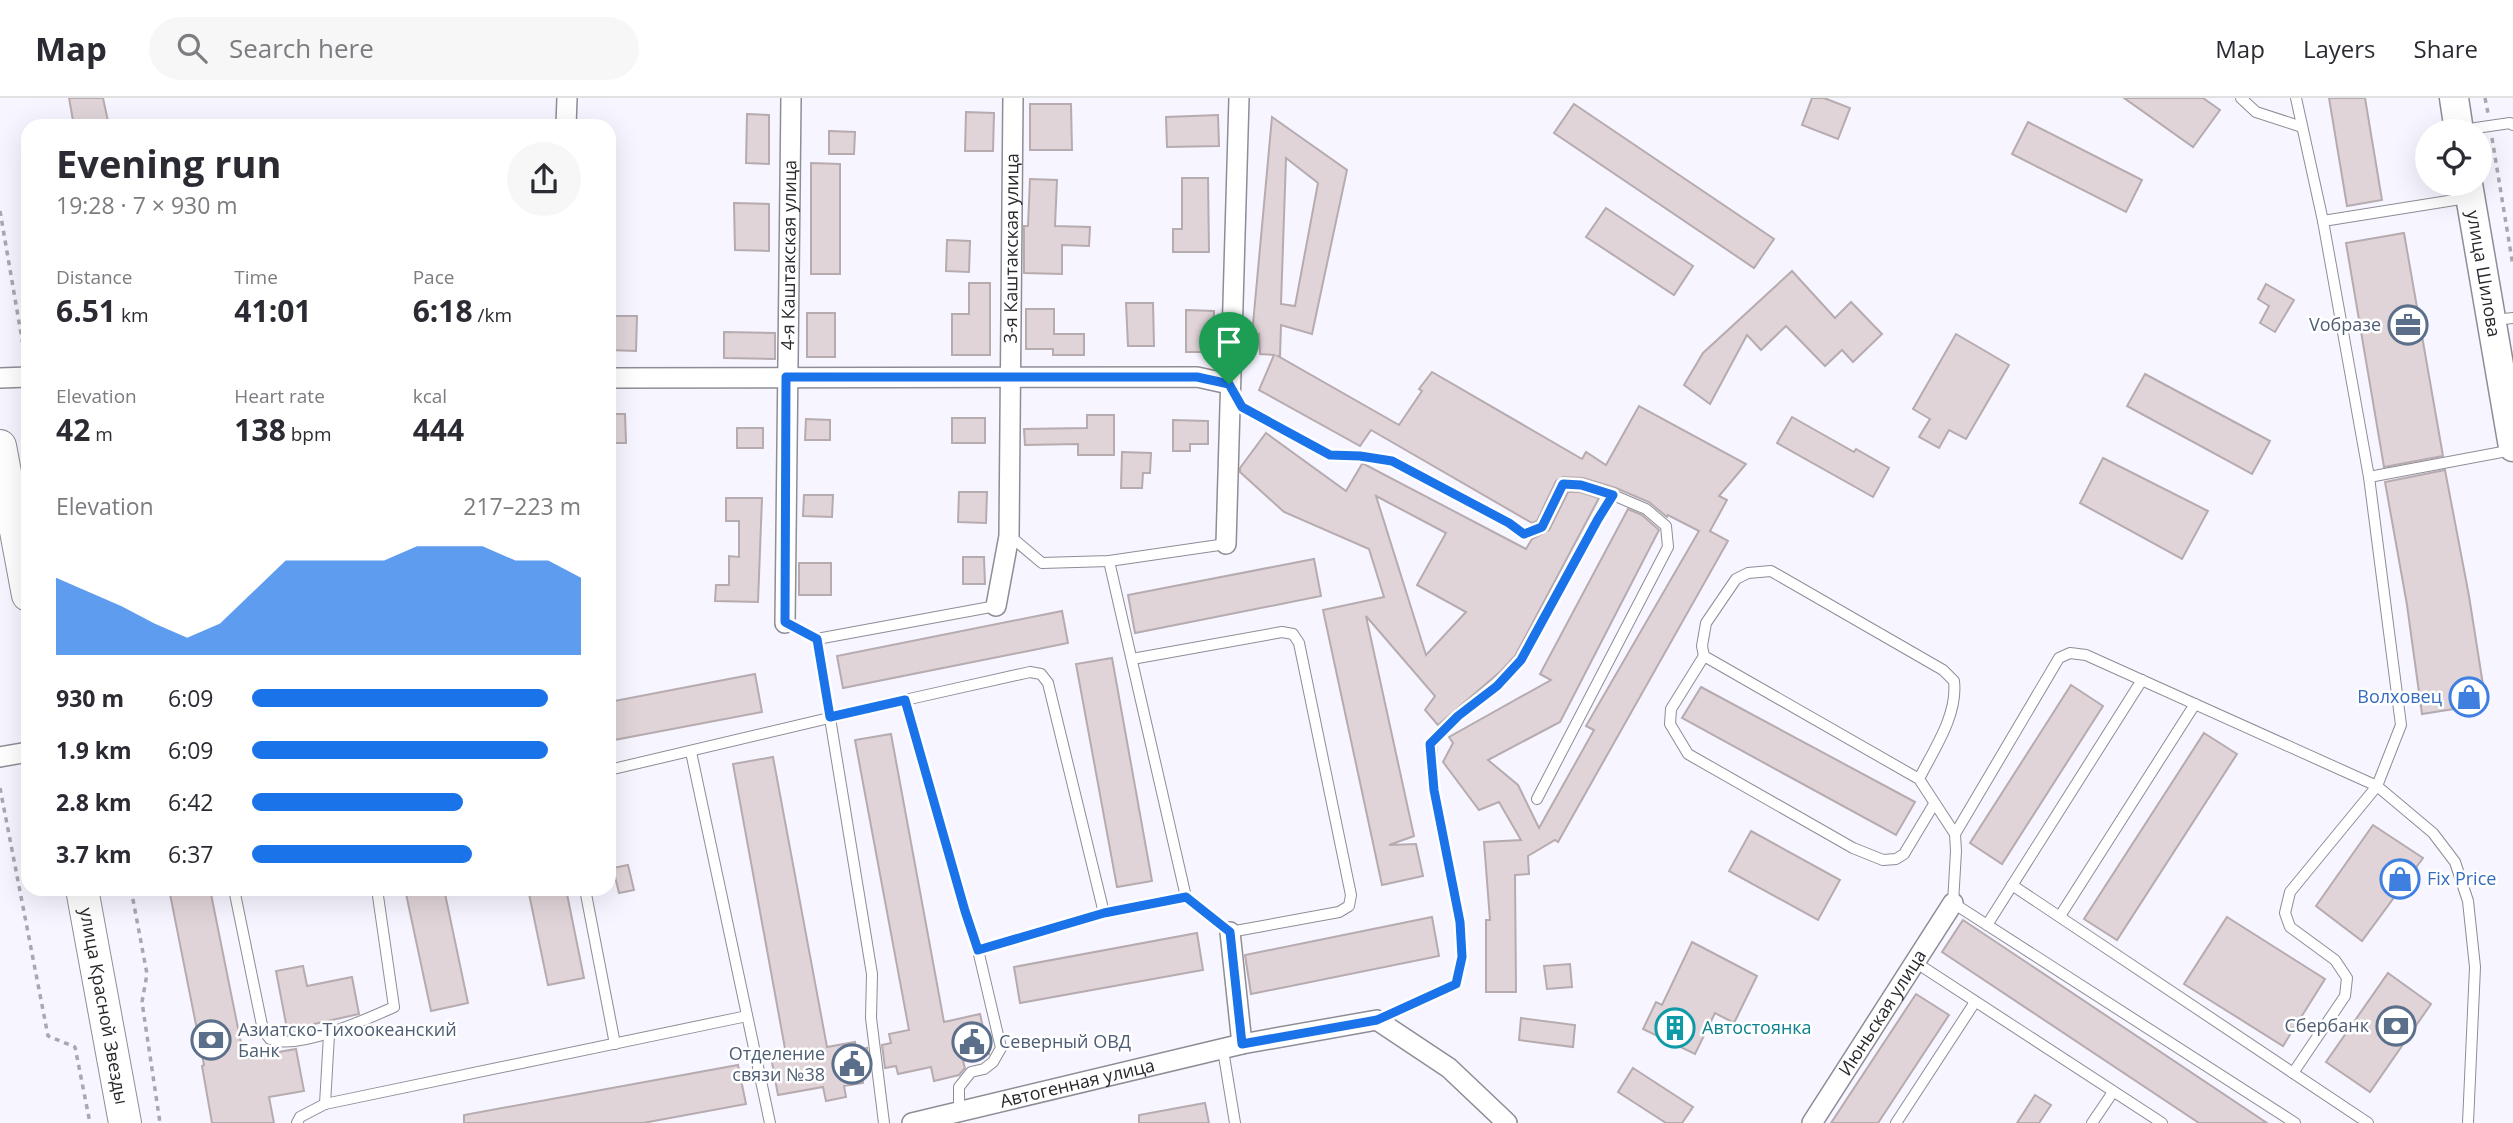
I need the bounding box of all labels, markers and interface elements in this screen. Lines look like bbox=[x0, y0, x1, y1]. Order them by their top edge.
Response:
search box bbox=[149, 17, 639, 80]
text: Map bbox=[35, 26, 107, 71]
icon: search bbox=[173, 29, 211, 67]
text: Search here bbox=[229, 30, 374, 66]
text: Map bbox=[2215, 32, 2265, 65]
text: Layers bbox=[2303, 32, 2376, 65]
text: Share bbox=[2414, 32, 2478, 65]
map controls bbox=[2415, 119, 2492, 196]
button: locate bbox=[2415, 119, 2492, 196]
text: Evening run bbox=[56, 137, 281, 189]
button: share bbox=[507, 142, 581, 216]
street label: 3-я Каштакская улица bbox=[998, 153, 1023, 343]
street label: 4-я Каштакская улица bbox=[775, 160, 801, 350]
text: 19:28 · 7 × 930 m bbox=[56, 189, 238, 221]
street label: улица Шилова bbox=[2462, 208, 2507, 339]
text: Distance bbox=[56, 264, 132, 290]
text: Time bbox=[234, 264, 278, 290]
text: Pace bbox=[413, 264, 454, 290]
text: 6.51 bbox=[56, 290, 116, 331]
text: 41:01 bbox=[234, 290, 312, 331]
text: 6:18 bbox=[413, 290, 473, 331]
text: km bbox=[116, 302, 149, 328]
text: /km bbox=[473, 302, 512, 328]
office icon: Vобразе bbox=[2387, 304, 2429, 346]
pin bbox=[1199, 312, 1259, 384]
place label: Vобразе bbox=[2309, 312, 2381, 336]
icon: arrive bbox=[1210, 323, 1248, 361]
text: Elevation bbox=[56, 383, 137, 409]
text: Heart rate bbox=[234, 383, 325, 409]
text: kcal bbox=[413, 383, 447, 409]
text: 42 bbox=[56, 409, 90, 450]
text: 138 bbox=[234, 409, 286, 450]
text: 444 bbox=[413, 409, 464, 450]
text: m bbox=[90, 421, 113, 447]
text: bpm bbox=[286, 421, 332, 447]
text: Elevation bbox=[56, 490, 154, 522]
text: 217–223 m bbox=[463, 490, 581, 522]
shop icon: Волховец bbox=[2448, 676, 2490, 718]
text: 930 m bbox=[56, 682, 124, 714]
text: 6:09 bbox=[168, 682, 214, 714]
place label: Волховец bbox=[2357, 684, 2442, 708]
text: 1.9 km bbox=[56, 734, 132, 766]
text: 6:09 bbox=[168, 734, 214, 766]
text: 2.8 km bbox=[56, 786, 132, 818]
text: 6:42 bbox=[168, 786, 214, 818]
text: 3.7 km bbox=[56, 838, 132, 870]
text: 6:37 bbox=[168, 838, 214, 870]
shop icon: Fix Price bbox=[2379, 858, 2421, 900]
place label: Fix Price bbox=[2427, 866, 2496, 890]
street label: улица Красной Звезды bbox=[75, 906, 134, 1106]
street label: Июньская улица bbox=[1833, 945, 1931, 1080]
bank icon: Сбербанк bbox=[2375, 1005, 2417, 1047]
building icon: Автостоянка bbox=[1654, 1007, 1696, 1049]
place label: Сбербанк bbox=[2284, 1013, 2370, 1037]
place label: Автостоянка bbox=[1702, 1015, 1812, 1039]
place label: Азиатско-Тихоокеанский Банк bbox=[238, 1017, 457, 1062]
bank icon: Азиатско-Тихоокеанский Банк bbox=[190, 1019, 232, 1061]
public building icon: Северный ОВД bbox=[951, 1021, 993, 1063]
place label: Северный ОВД bbox=[999, 1029, 1131, 1053]
place label: Отделение связи №38 bbox=[729, 1041, 825, 1086]
public building icon: Отделение связи №38 bbox=[831, 1043, 873, 1085]
street label: Автогенная улица bbox=[997, 1052, 1157, 1113]

